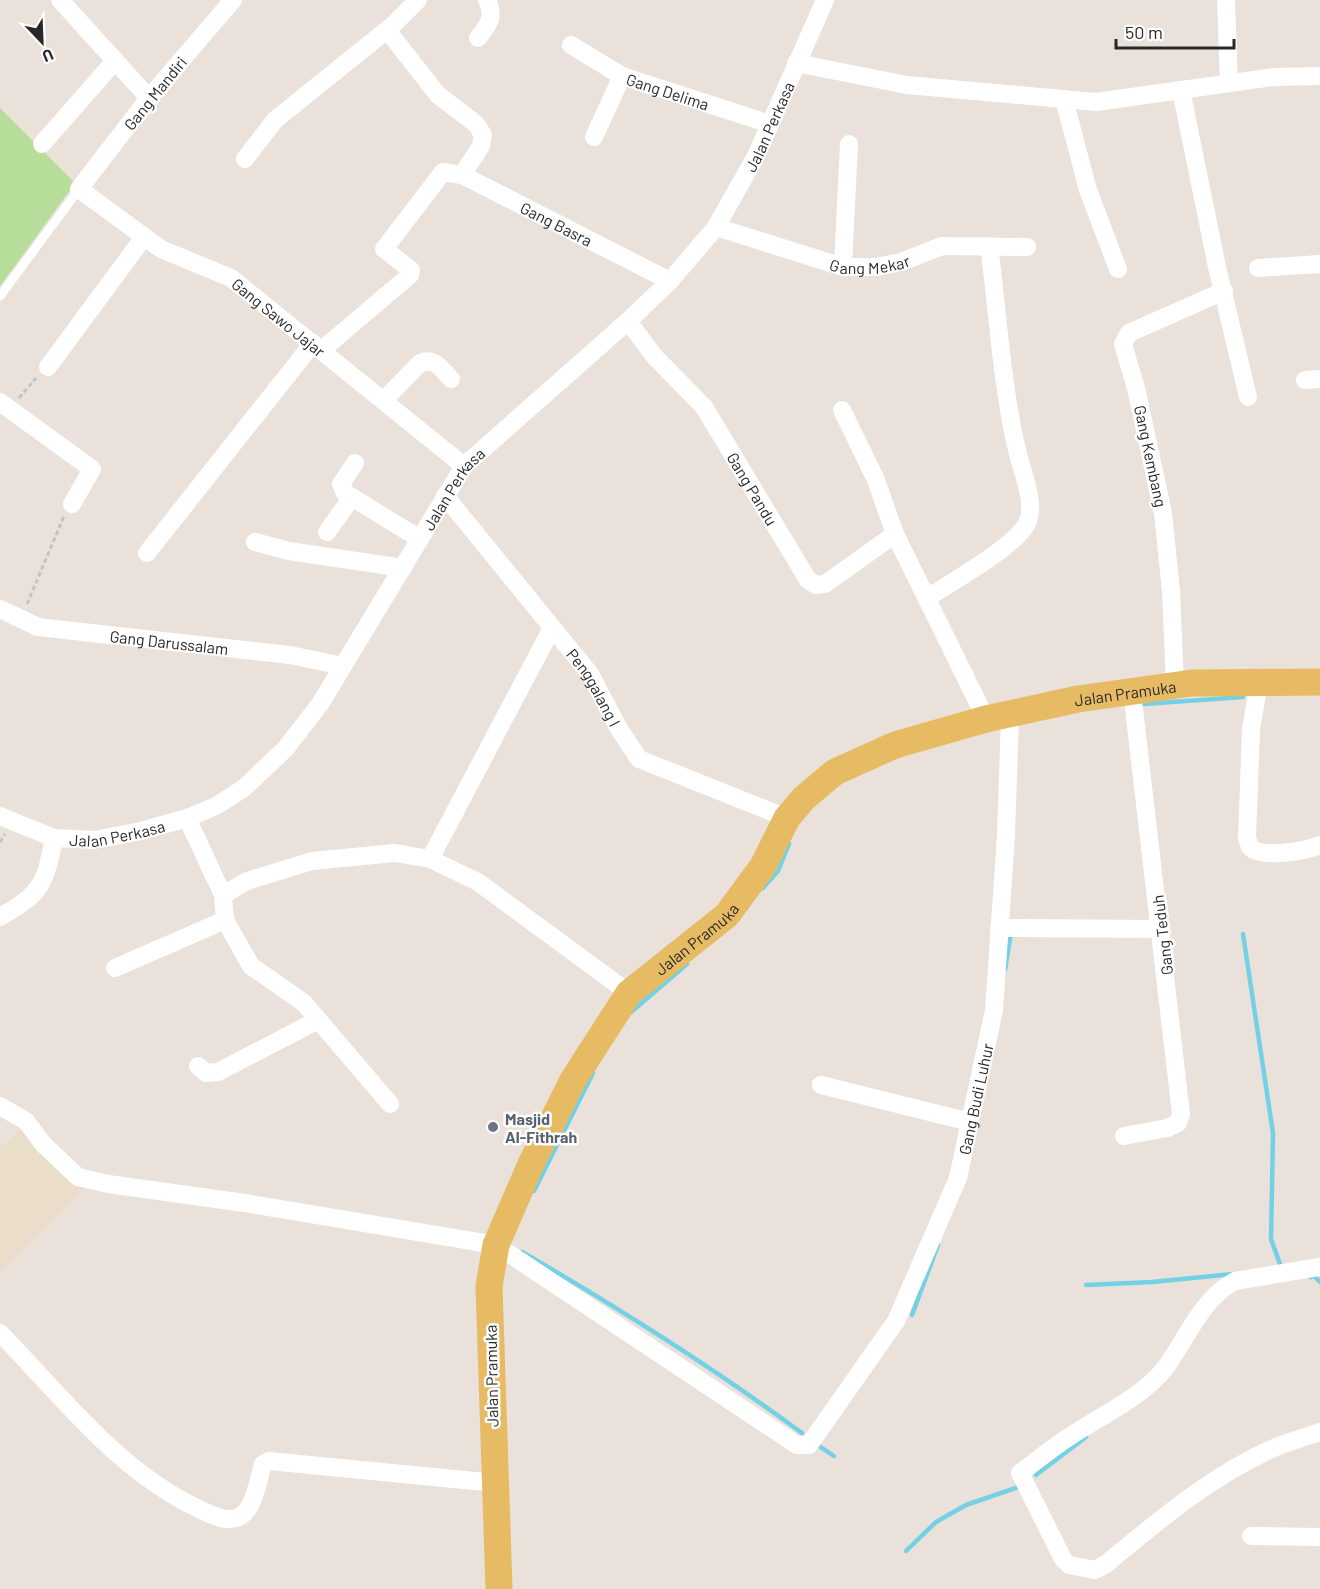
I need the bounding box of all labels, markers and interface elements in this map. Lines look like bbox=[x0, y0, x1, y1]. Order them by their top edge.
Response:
north arrow bbox=[12, 12, 72, 72]
scale bar bbox=[1116, 12, 1234, 50]
text: 50 m bbox=[1125, 21, 1163, 43]
text: U bbox=[40, 46, 56, 67]
street label: Gang Mandiri bbox=[120, 52, 190, 134]
street label: Gang Delima bbox=[624, 69, 712, 113]
street label: Jalan Perkasa bbox=[740, 79, 797, 175]
street label: Gang Basra bbox=[518, 197, 596, 249]
street label: Gang Mekar bbox=[828, 250, 912, 277]
street label: Gang Sawo Jajar bbox=[229, 274, 330, 360]
street label: Gang Kembang bbox=[1131, 403, 1171, 509]
street label: Jalan Perkasa bbox=[418, 443, 488, 533]
street label: Gang Pandu bbox=[724, 448, 782, 528]
street label: Gang Darussalam bbox=[109, 626, 229, 658]
street label: Penggalang I bbox=[563, 644, 625, 729]
street label: Jalan Pramuka bbox=[1073, 676, 1177, 709]
street label: Jalan Perkasa bbox=[69, 815, 167, 850]
street label: Gang Teduh bbox=[1148, 894, 1176, 976]
street label: Jalan Pramuka bbox=[651, 899, 742, 978]
street label: Gang Budi Luhur bbox=[954, 1041, 996, 1156]
place label: Masjid Al-Fithrah bbox=[505, 1109, 577, 1146]
marker: Masjid Al-Fithrah bbox=[486, 1120, 500, 1134]
street label: Jalan Pramuka bbox=[481, 1325, 501, 1427]

